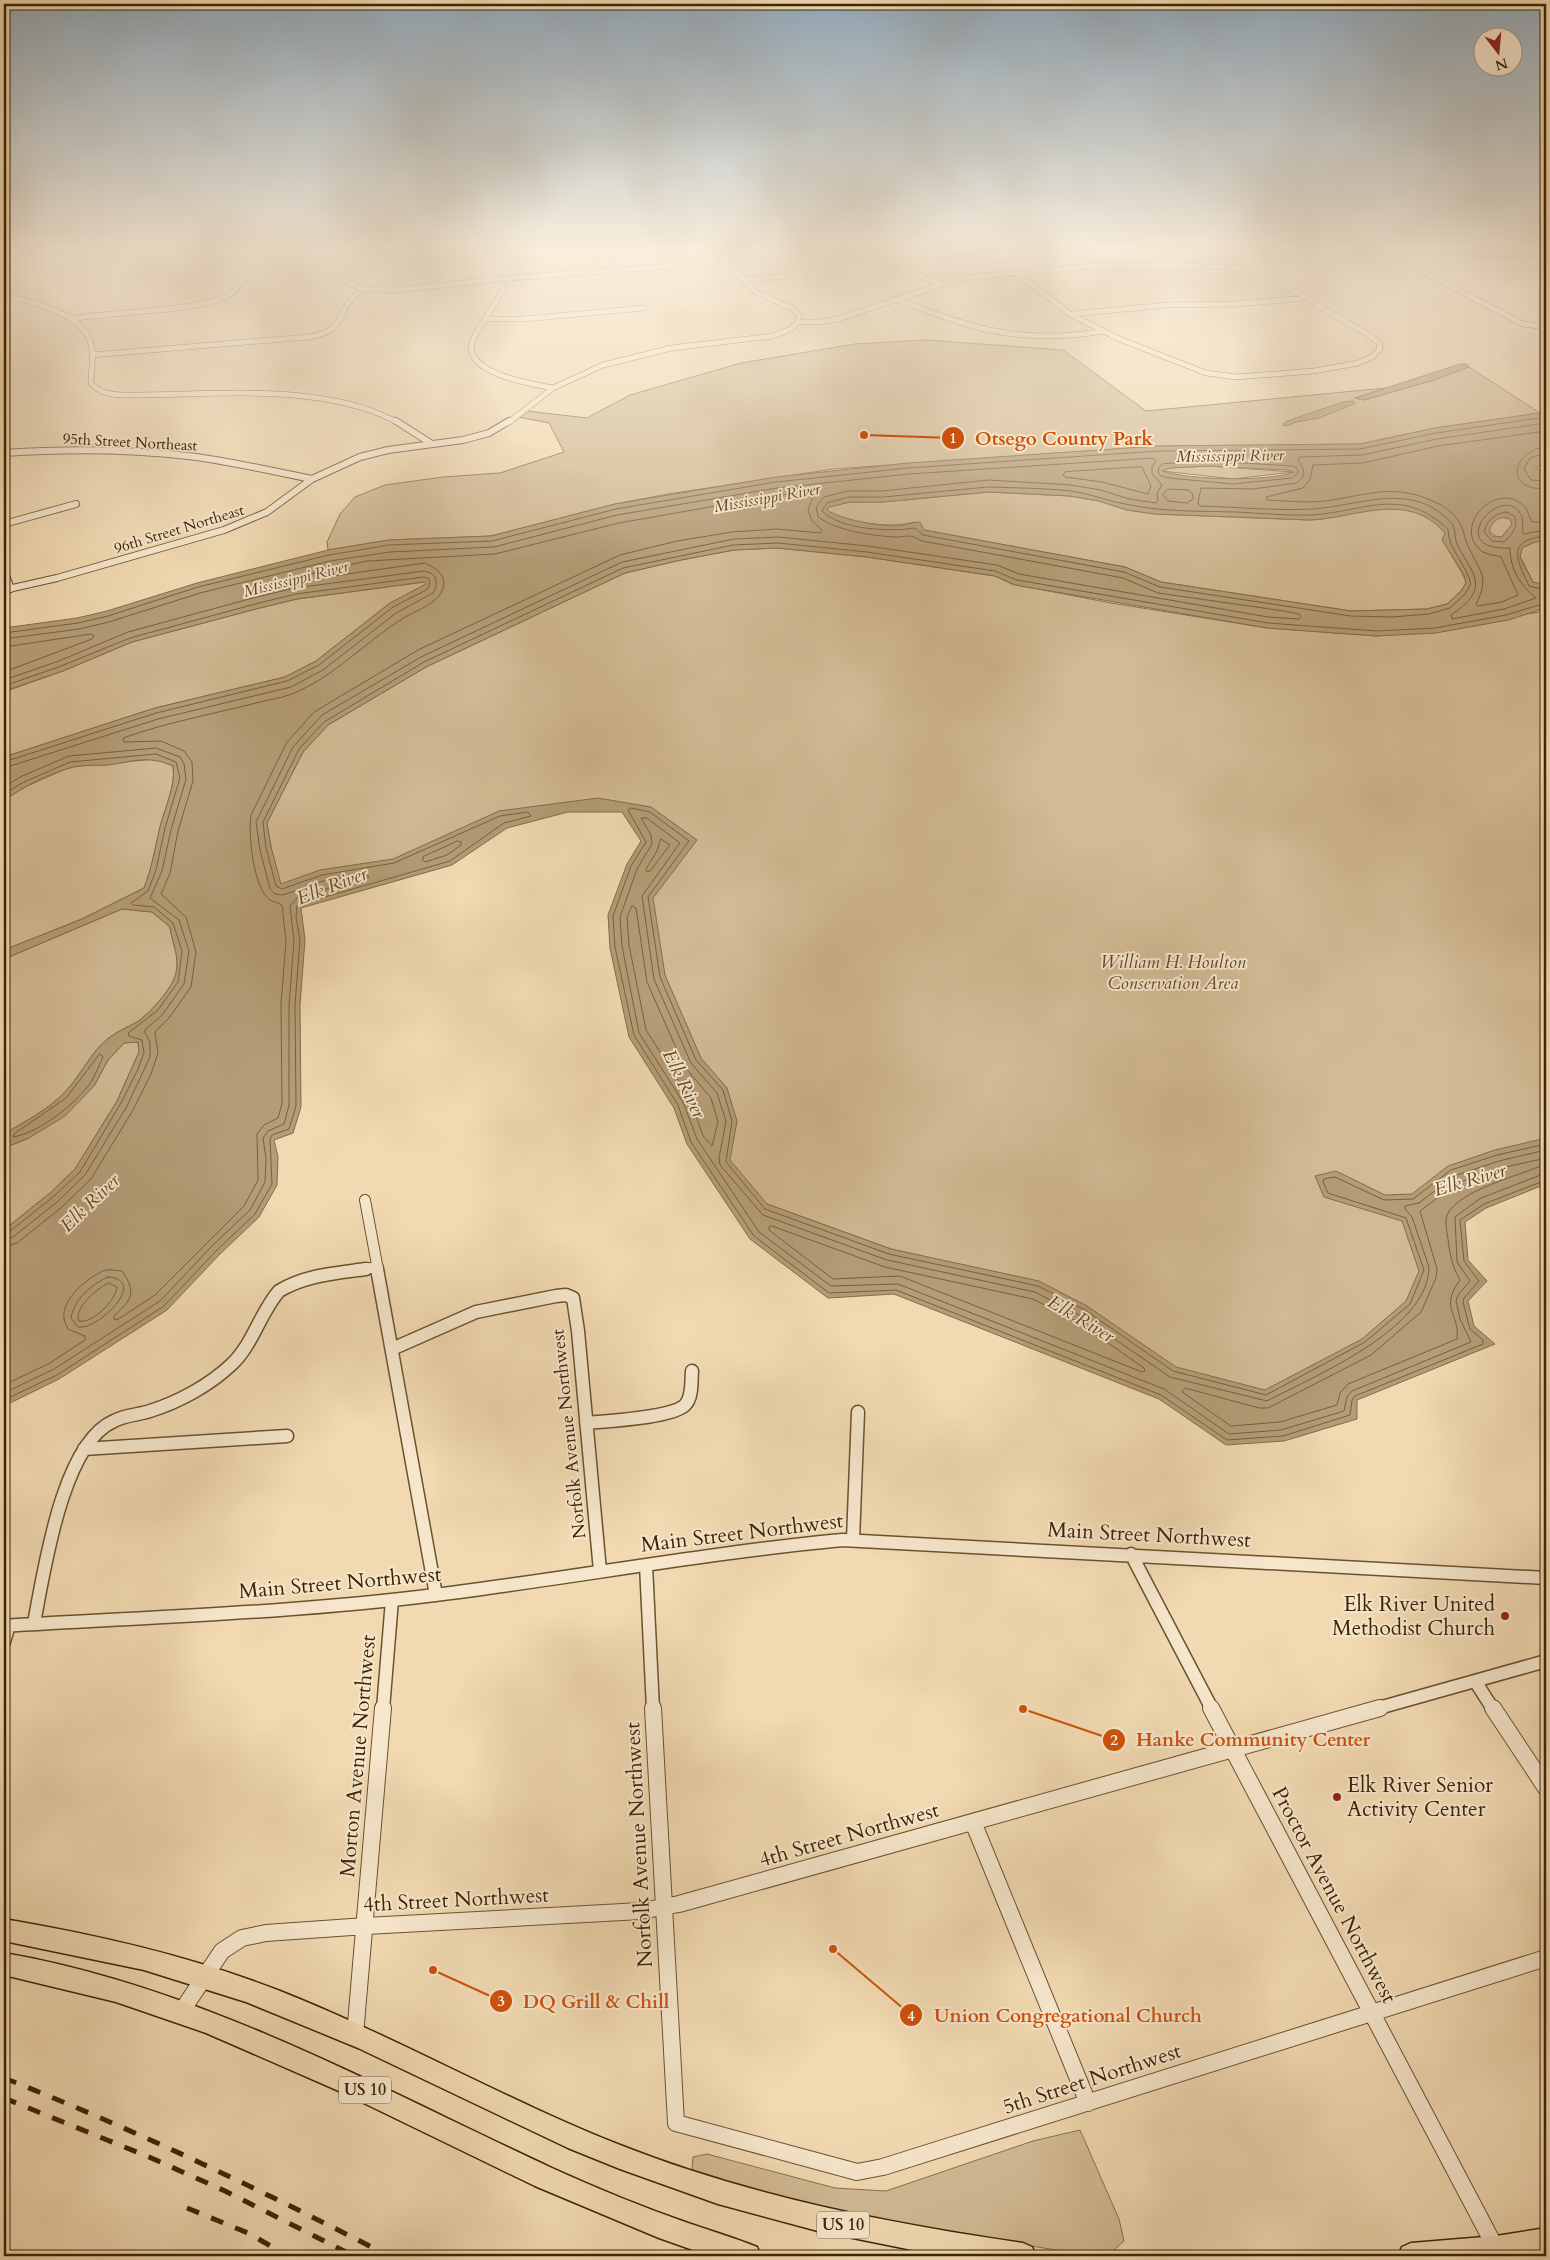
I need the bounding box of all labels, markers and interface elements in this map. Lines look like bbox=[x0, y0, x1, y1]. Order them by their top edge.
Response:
north arrow bbox=[1472, 28, 1522, 78]
text: N bbox=[1493, 53, 1510, 75]
callout: Otsego County Park bbox=[940, 421, 1164, 455]
text: Otsego County Park bbox=[975, 426, 1153, 452]
street label: 95th Street Northeast bbox=[62, 428, 198, 456]
text: 1 bbox=[949, 428, 957, 448]
water label: Mississippi River bbox=[1176, 444, 1285, 468]
water label: Mississippi River bbox=[712, 478, 823, 518]
street label: 96th Street Northeast bbox=[112, 500, 247, 558]
water label: Mississippi River bbox=[241, 555, 352, 603]
water label: Elk River bbox=[293, 860, 372, 911]
park label: William H. Houlton Conservation Area bbox=[1100, 950, 1246, 996]
water label: Elk River bbox=[656, 1045, 712, 1123]
water label: Elk River bbox=[1431, 1157, 1510, 1203]
water label: Elk River bbox=[55, 1168, 126, 1238]
water label: Elk River bbox=[1043, 1289, 1120, 1349]
street label: Norfolk Avenue Northwest bbox=[546, 1328, 592, 1540]
street label: Main Street Northwest bbox=[639, 1506, 845, 1560]
street label: Main Street Northwest bbox=[1047, 1515, 1252, 1555]
street label: Main Street Northwest bbox=[237, 1560, 443, 1606]
place label: Elk River United Methodist Church bbox=[1332, 1590, 1495, 1643]
marker: Elk River United Methodist Church bbox=[1499, 1610, 1511, 1622]
street label: Morton Avenue Northwest bbox=[333, 1633, 383, 1878]
street label: Norfolk Avenue Northwest bbox=[618, 1721, 660, 1968]
callout: Hanke Community Center bbox=[1101, 1723, 1380, 1757]
text: Hanke Community Center bbox=[1136, 1727, 1370, 1753]
text: 2 bbox=[1110, 1730, 1118, 1750]
place label: Elk River Senior Activity Center bbox=[1347, 1771, 1493, 1824]
street label: Proctor Avenue Northwest bbox=[1265, 1782, 1404, 2009]
marker: Elk River Senior Activity Center bbox=[1331, 1791, 1343, 1803]
street label: 4th Street Northwest bbox=[756, 1795, 943, 1875]
street label: 4th Street Northwest bbox=[362, 1881, 550, 1919]
callout: DQ Grill & Chill bbox=[488, 1984, 680, 2018]
text: DQ Grill & Chill bbox=[523, 1989, 670, 2015]
text: 3 bbox=[497, 1991, 505, 2011]
callout: Union Congregational Church bbox=[899, 1998, 1212, 2032]
text: Union Congregational Church bbox=[934, 2003, 1202, 2029]
text: 4 bbox=[907, 2006, 915, 2026]
street label: 5th Street Northwest bbox=[999, 2036, 1185, 2122]
road number: US 10 bbox=[339, 2076, 391, 2104]
road number: US 10 bbox=[817, 2212, 869, 2238]

